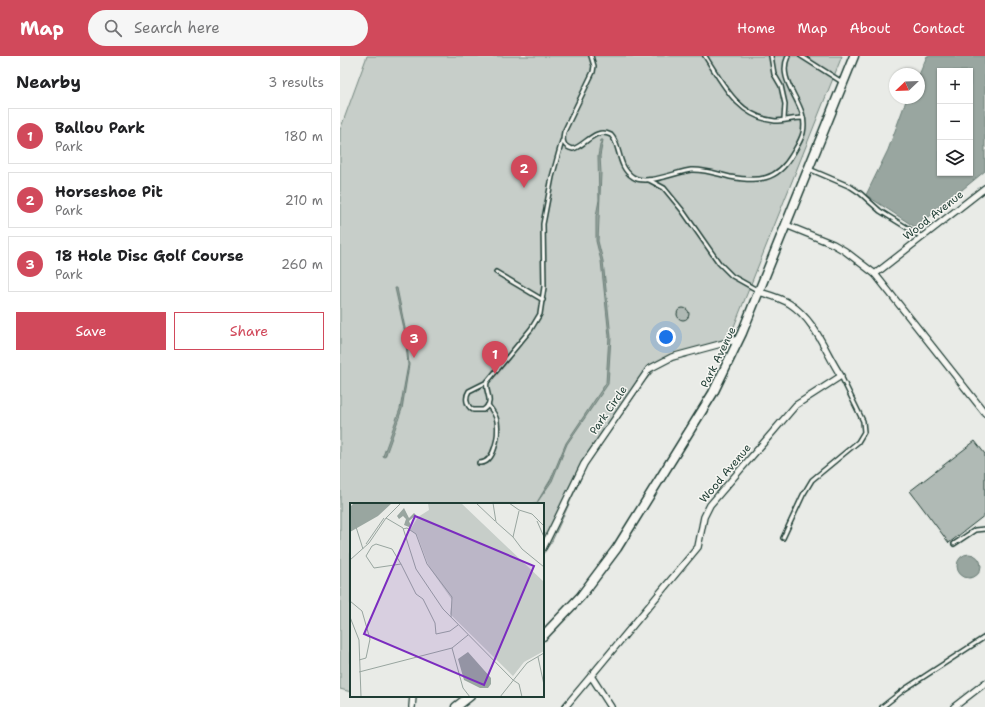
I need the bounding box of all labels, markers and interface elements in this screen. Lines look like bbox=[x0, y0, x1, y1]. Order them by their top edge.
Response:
search box bbox=[88, 10, 368, 46]
text: Map bbox=[20, 16, 64, 41]
icon: search bbox=[102, 17, 124, 39]
text: Search here bbox=[134, 18, 220, 38]
text: Home bbox=[737, 19, 776, 37]
text: Map bbox=[798, 19, 828, 37]
text: About bbox=[850, 19, 891, 37]
text: Contact bbox=[913, 19, 965, 37]
north arrow bbox=[889, 68, 925, 104]
map controls bbox=[937, 68, 973, 176]
button: + bbox=[937, 68, 973, 104]
text: Nearby bbox=[16, 71, 81, 93]
text: 3 results bbox=[268, 74, 324, 91]
button: − bbox=[937, 104, 973, 140]
text: Ballou Park bbox=[55, 118, 145, 138]
text: 1 bbox=[27, 128, 33, 145]
text: 180 m bbox=[284, 128, 323, 145]
text: Park bbox=[55, 138, 83, 155]
button: layers bbox=[937, 140, 973, 176]
pin: 2 bbox=[511, 155, 537, 188]
text: Horseshoe Pit bbox=[55, 182, 163, 202]
street label: Wood Avenue bbox=[900, 187, 967, 244]
text: 2 bbox=[25, 192, 35, 209]
text: 210 m bbox=[285, 192, 323, 209]
text: Park bbox=[55, 202, 83, 219]
text: 18 Hole Disc Golf Course bbox=[55, 246, 244, 266]
text: 3 bbox=[25, 256, 35, 273]
text: 260 m bbox=[281, 256, 323, 273]
text: Park bbox=[55, 266, 83, 283]
button: Save bbox=[16, 312, 166, 350]
button: Share bbox=[174, 312, 324, 350]
street label: Park Avenue bbox=[697, 324, 740, 390]
pin: 3 bbox=[401, 325, 427, 358]
your location bbox=[656, 327, 676, 347]
pin: 1 bbox=[482, 341, 508, 374]
street label: Park Circle bbox=[586, 383, 631, 438]
street label: Wood Avenue bbox=[696, 441, 755, 506]
inset map bbox=[350, 503, 544, 697]

